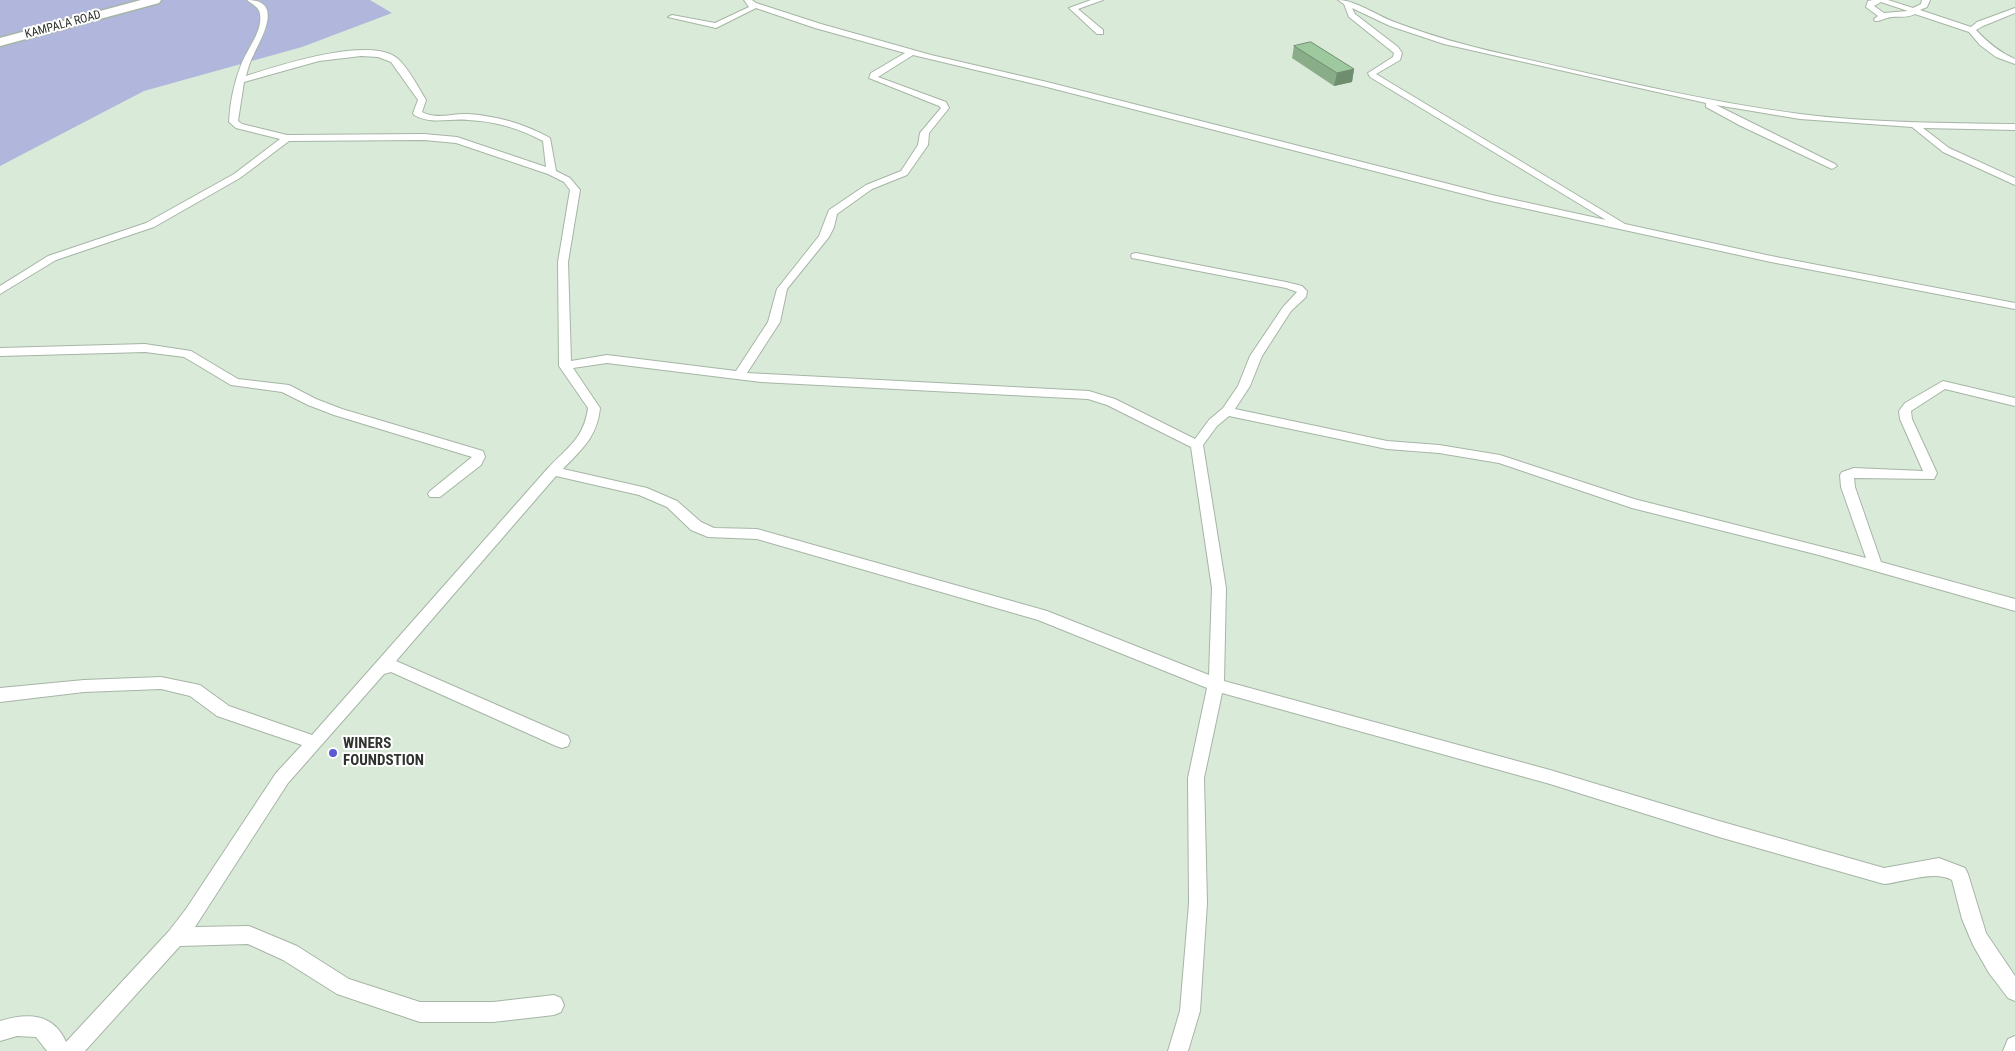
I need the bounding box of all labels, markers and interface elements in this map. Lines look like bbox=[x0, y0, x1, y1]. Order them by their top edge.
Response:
street label: KAMPALA ROAD bbox=[23, 8, 103, 42]
place label: WINERS FOUNDSTION bbox=[343, 735, 424, 770]
marker: WINERS FOUNDSTION bbox=[327, 747, 339, 759]

